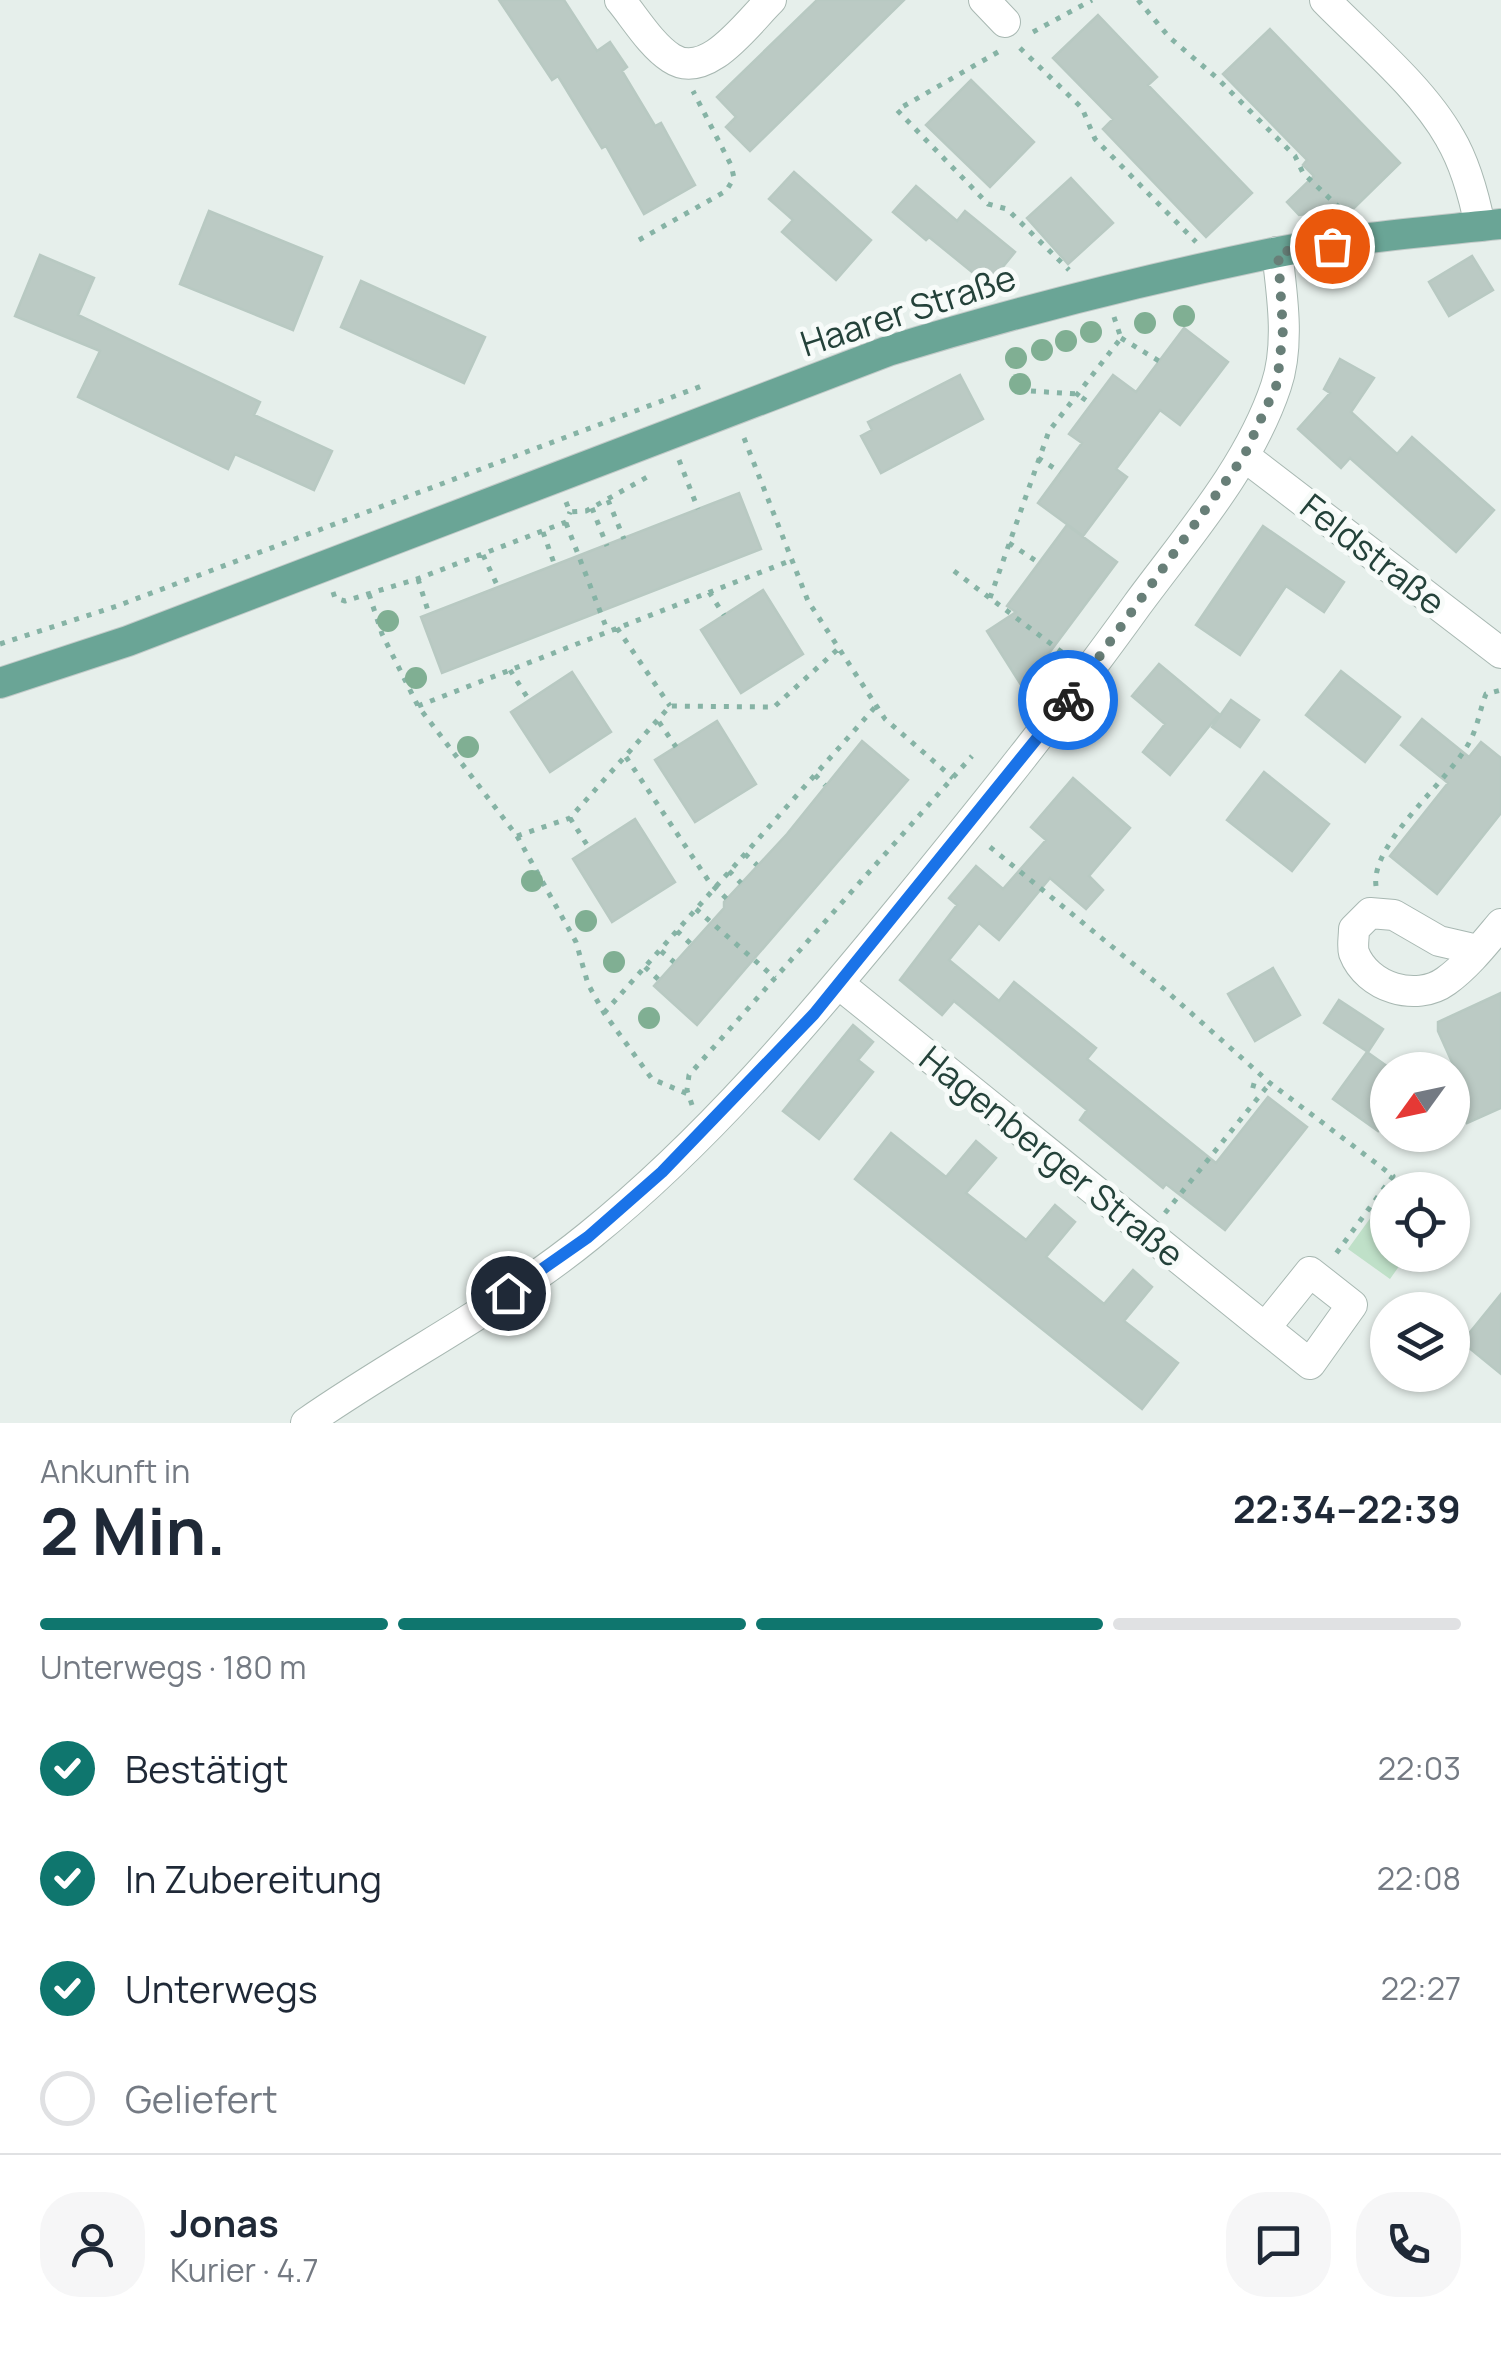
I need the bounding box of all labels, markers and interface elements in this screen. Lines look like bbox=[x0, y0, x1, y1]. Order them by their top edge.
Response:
pin bbox=[1290, 204, 1375, 289]
icon: bag bbox=[1305, 219, 1360, 274]
street label: Haarer Straße bbox=[794, 253, 1022, 367]
street label: Feldstraße bbox=[1291, 482, 1455, 626]
courier bbox=[1018, 650, 1118, 750]
icon: bike bbox=[1041, 673, 1096, 728]
street label: Hagenberger Straße bbox=[910, 1034, 1194, 1278]
north arrow bbox=[1370, 1052, 1470, 1152]
map controls bbox=[1370, 1052, 1470, 1392]
button: locate bbox=[1370, 1172, 1470, 1272]
pin bbox=[466, 1251, 551, 1336]
icon: home bbox=[481, 1266, 536, 1321]
button: layers bbox=[1370, 1292, 1470, 1392]
text: Ankunft in bbox=[40, 1449, 190, 1493]
text: 22:34–22:39 bbox=[1233, 1482, 1461, 1534]
text: 2 Min. bbox=[40, 1486, 226, 1575]
text: Unterwegs · 180 m bbox=[40, 1645, 306, 1689]
icon: check bbox=[40, 1741, 95, 1796]
text: Bestätigt bbox=[125, 1742, 289, 1794]
text: 22:03 bbox=[1378, 1746, 1461, 1790]
icon: check bbox=[40, 1851, 95, 1906]
text: In Zubereitung bbox=[125, 1852, 382, 1904]
text: 22:08 bbox=[1377, 1856, 1461, 1900]
icon: check bbox=[40, 1961, 95, 2016]
text: Unterwegs bbox=[125, 1962, 318, 2014]
text: 22:27 bbox=[1381, 1966, 1461, 2010]
text: Geliefert bbox=[125, 2072, 278, 2124]
button: person bbox=[40, 2192, 145, 2297]
button: chat bbox=[1226, 2192, 1331, 2297]
button: phone bbox=[1356, 2192, 1461, 2297]
text: Jonas bbox=[170, 2196, 279, 2248]
text: Kurier · 4.7 bbox=[170, 2248, 319, 2292]

